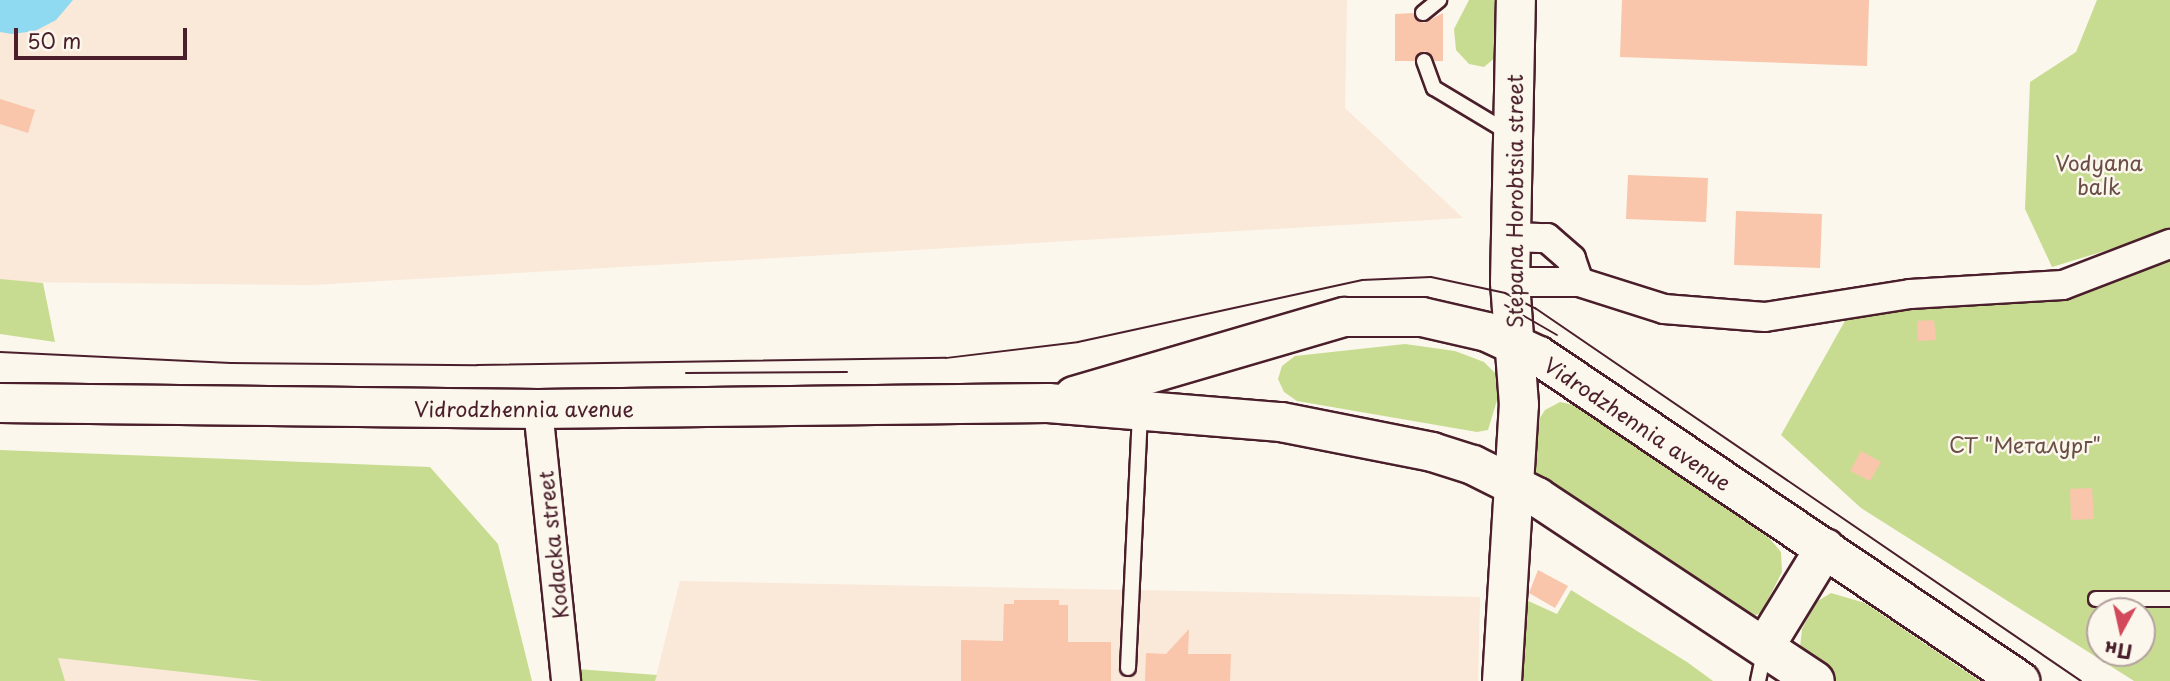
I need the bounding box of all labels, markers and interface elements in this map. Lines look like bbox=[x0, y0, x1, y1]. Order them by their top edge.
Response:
scale bar bbox=[18, 14, 191, 58]
text: 50 m bbox=[27, 24, 81, 56]
street label: Stepana Horobtsia street bbox=[1501, 73, 1527, 329]
park label: Vodyana balk bbox=[2055, 149, 2143, 199]
street label: Vidrodzhennia avenue bbox=[1540, 351, 1736, 495]
street label: Vidrodzhennia avenue bbox=[414, 395, 634, 421]
park label: СТ "Металург" bbox=[1949, 431, 2101, 457]
street label: Kodacka street bbox=[532, 469, 572, 621]
north arrow bbox=[2086, 597, 2156, 667]
text: Пн bbox=[2103, 635, 2134, 667]

